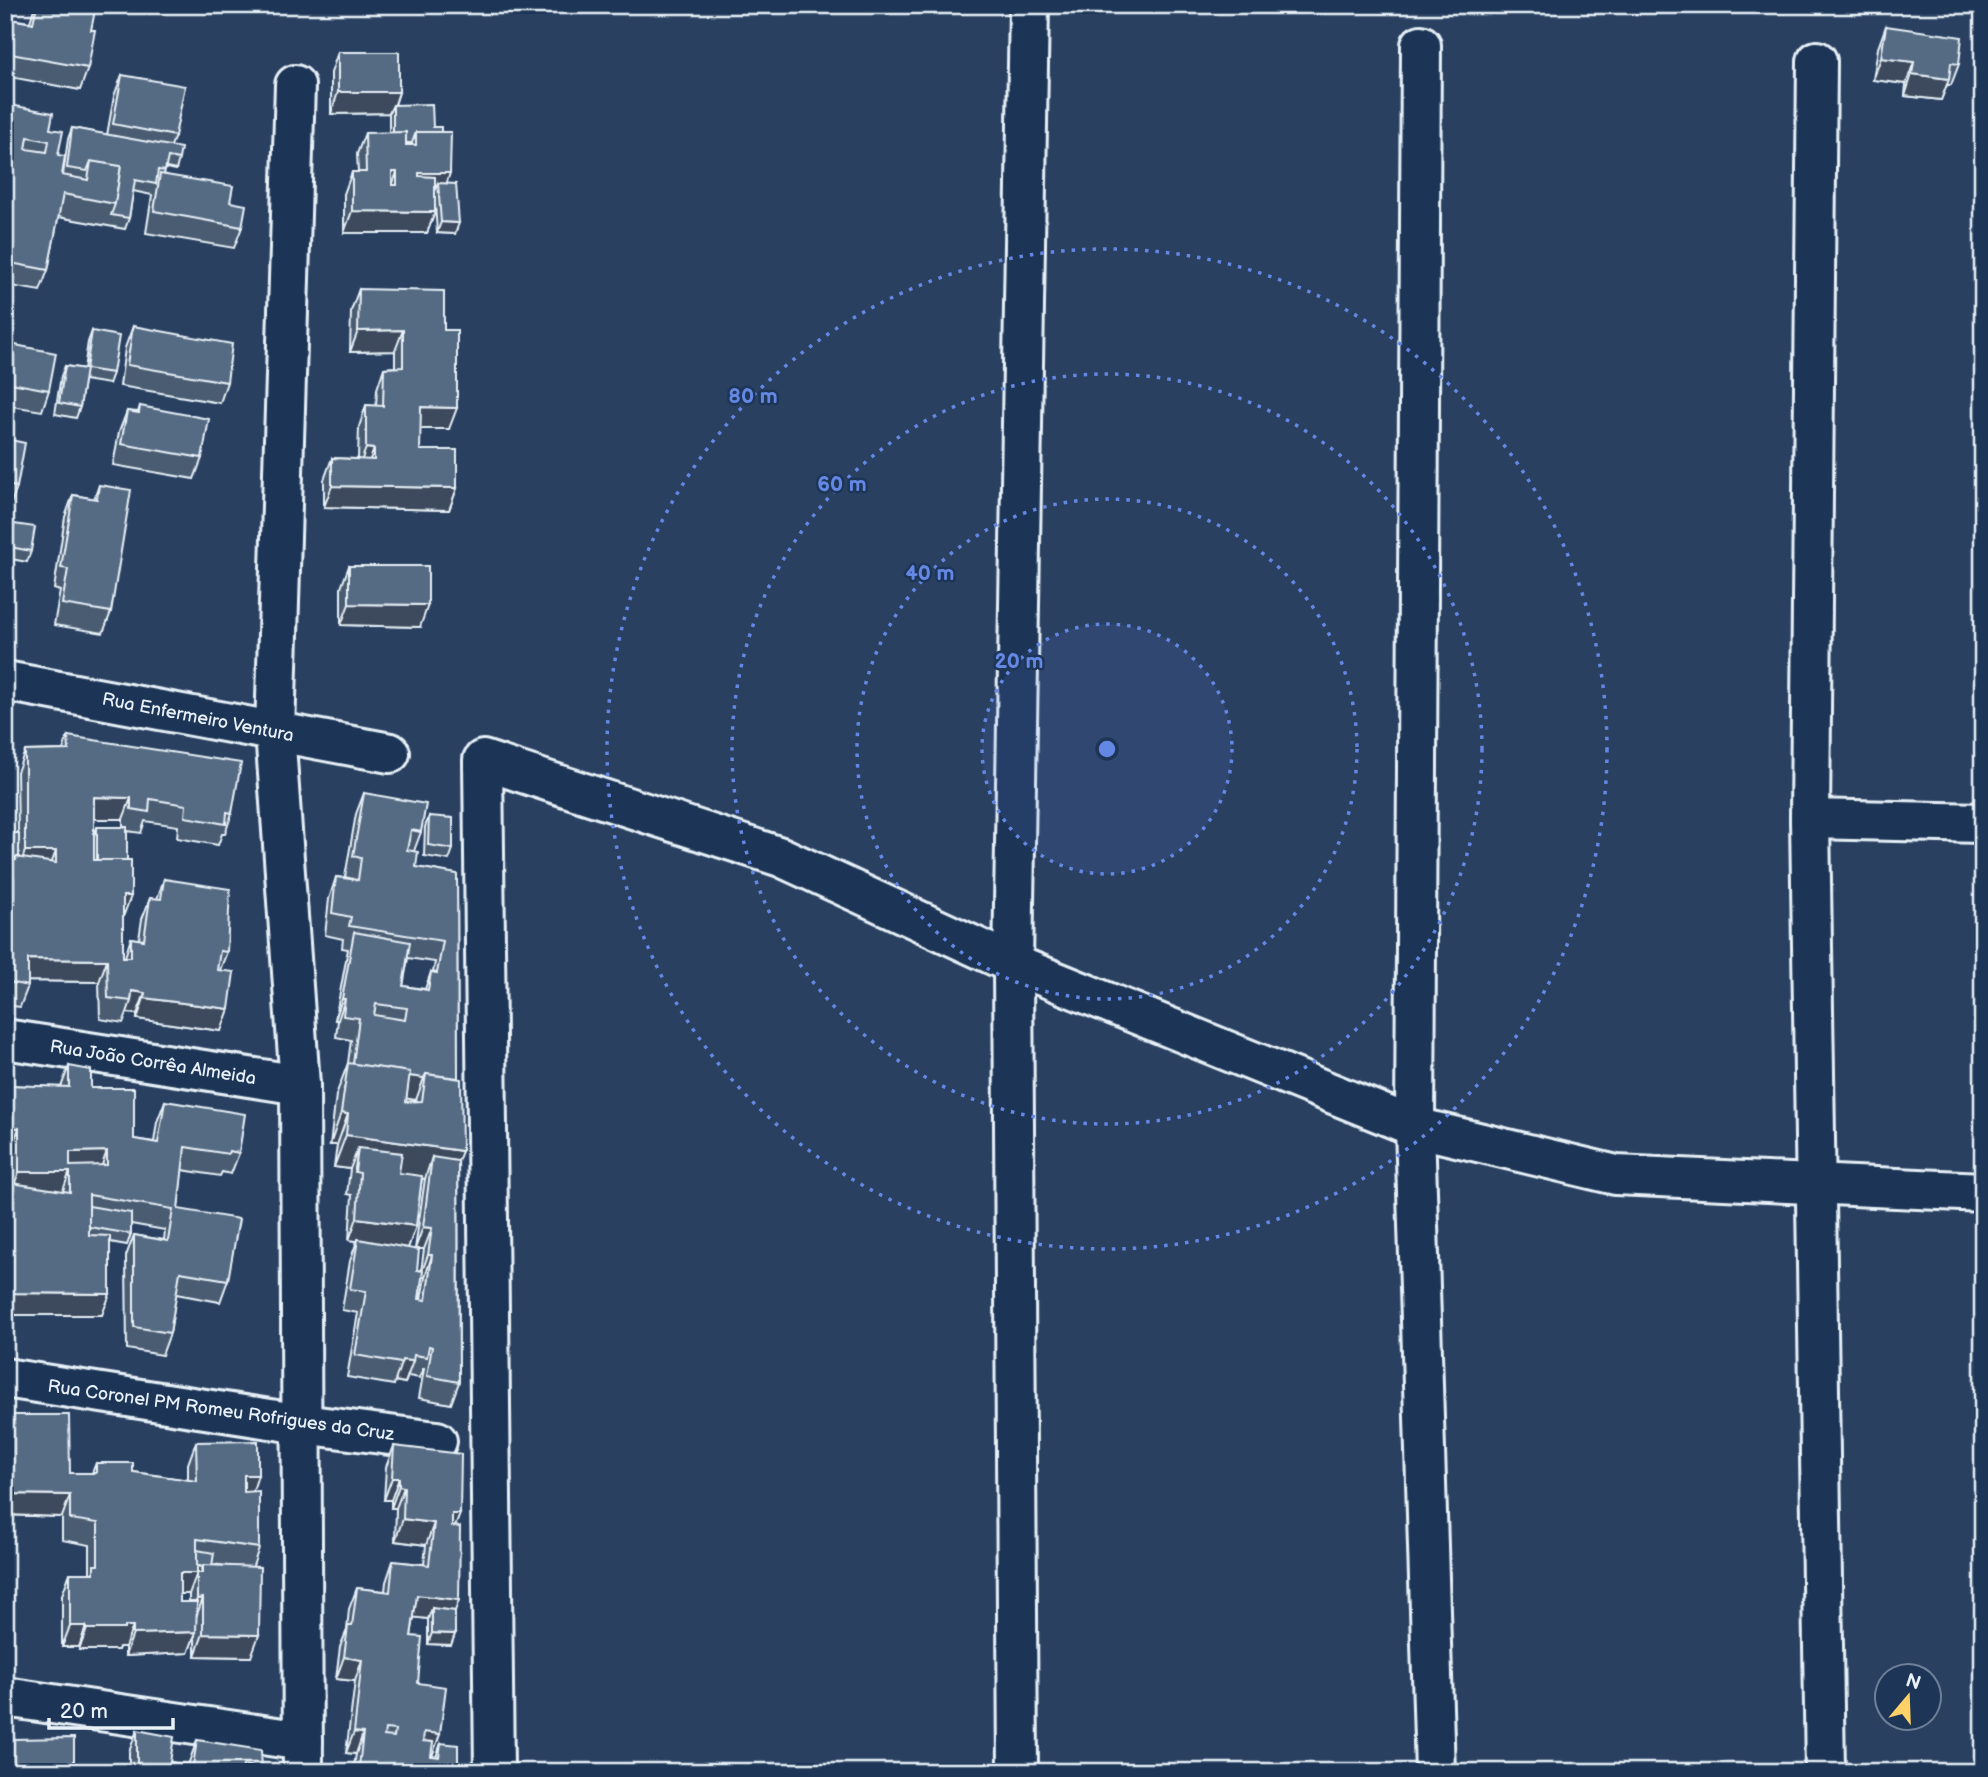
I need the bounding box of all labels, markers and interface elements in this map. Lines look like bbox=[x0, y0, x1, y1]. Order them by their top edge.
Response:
text: 80 m bbox=[728, 384, 778, 409]
text: 60 m bbox=[817, 472, 867, 497]
text: 40 m bbox=[905, 561, 955, 586]
text: 20 m bbox=[995, 649, 1043, 674]
street label: Rua Enfermeiro Ventura bbox=[100, 689, 296, 746]
centre of rings bbox=[1095, 737, 1119, 761]
street label: Rua João Corrêa Almeida bbox=[48, 1036, 257, 1089]
street label: Rua Coronel PM Romeu Rofrigues da Cruz bbox=[46, 1376, 396, 1445]
north arrow bbox=[1872, 1662, 1942, 1732]
text: N bbox=[1903, 1669, 1924, 1696]
scale bar bbox=[49, 1686, 173, 1730]
text: 20 m bbox=[60, 1699, 108, 1724]

